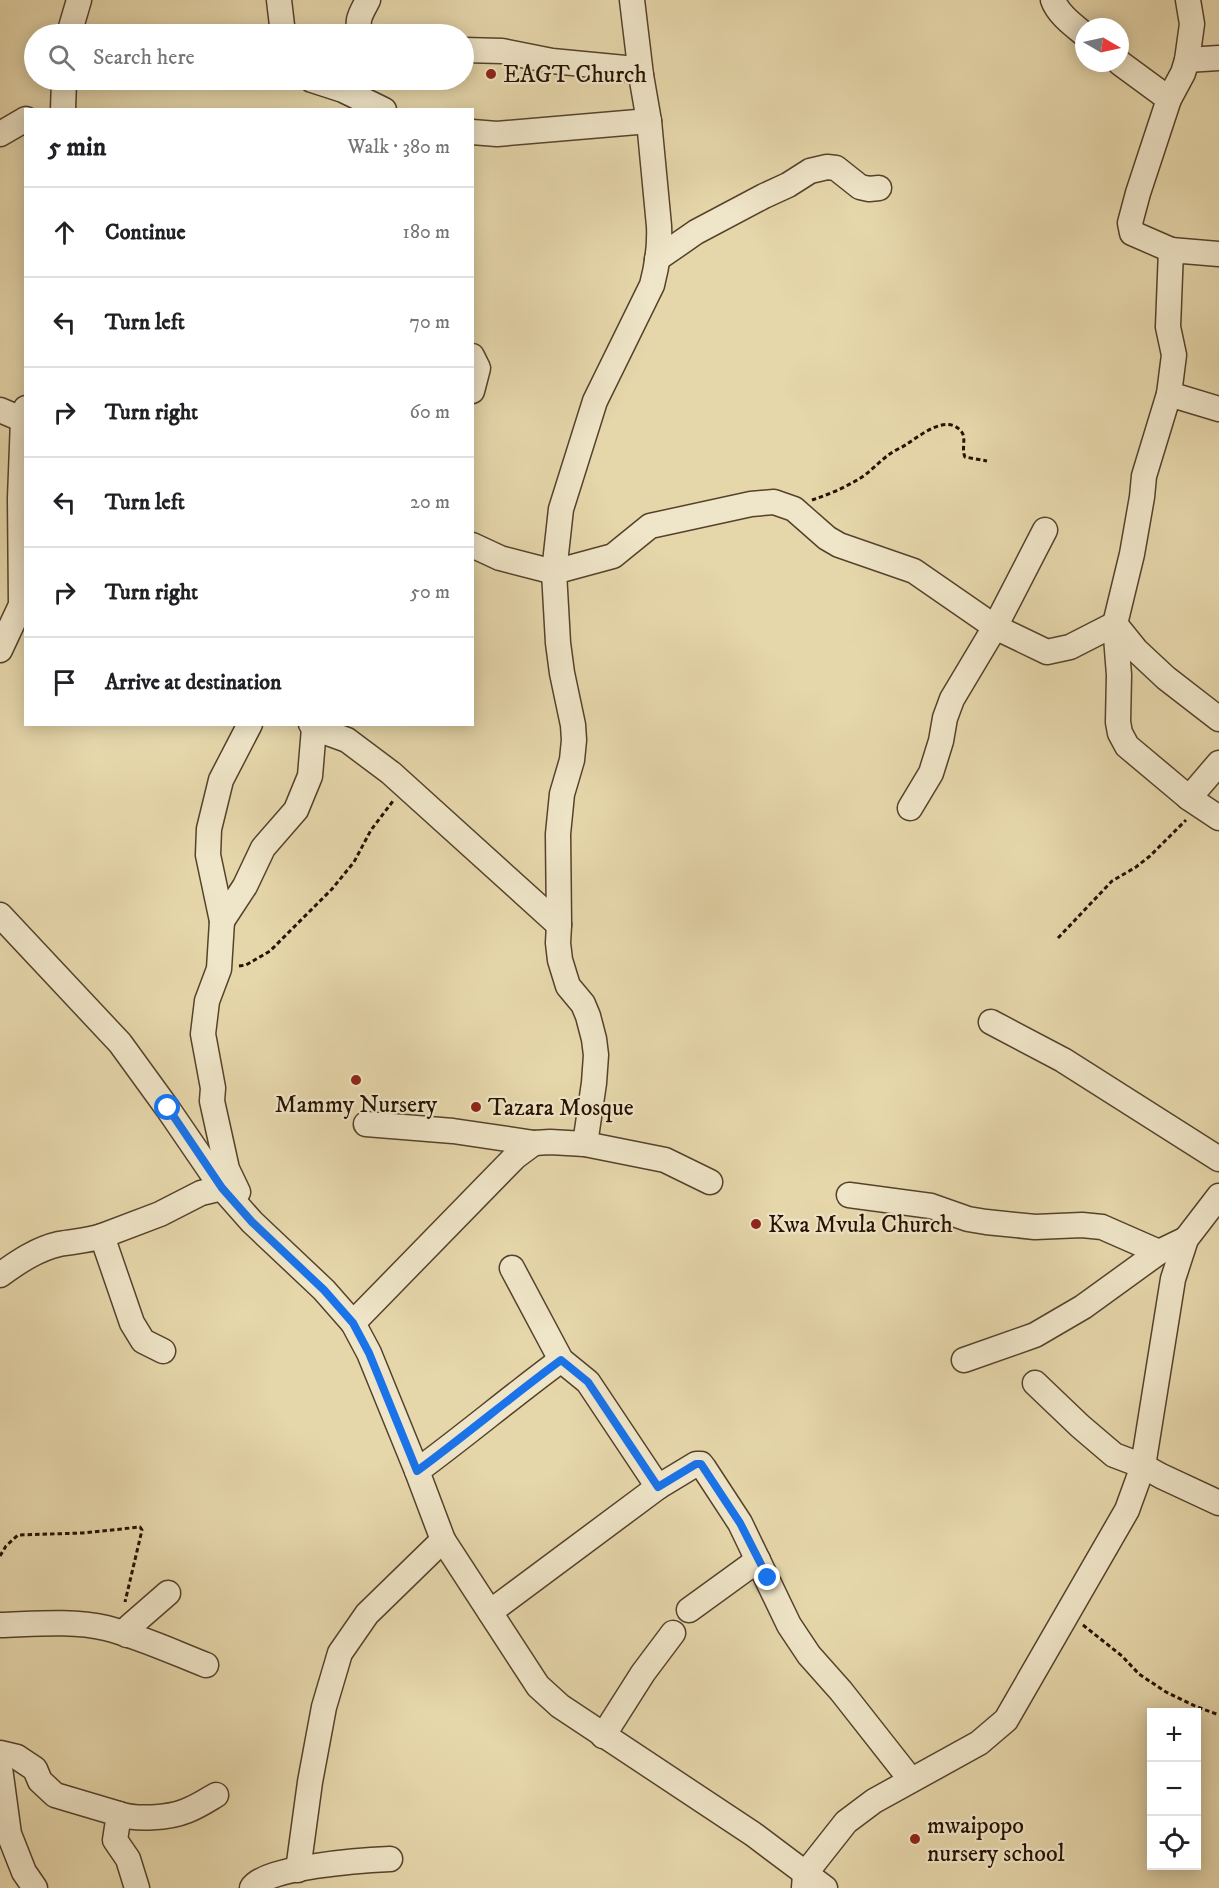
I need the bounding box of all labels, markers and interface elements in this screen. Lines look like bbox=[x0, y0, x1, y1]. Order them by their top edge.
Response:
north arrow bbox=[1075, 18, 1129, 72]
search box bbox=[24, 24, 474, 90]
icon: search bbox=[45, 41, 78, 74]
text: Search here bbox=[93, 44, 195, 71]
place label: EAGT Church bbox=[503, 60, 647, 90]
marker: EAGT Church bbox=[484, 67, 498, 81]
text: 5 min bbox=[48, 131, 106, 164]
text: Walk · 380 m bbox=[348, 135, 450, 160]
icon: ahead bbox=[48, 216, 81, 249]
text: Continue bbox=[105, 219, 186, 246]
text: 180 m bbox=[403, 220, 450, 245]
icon: left bbox=[48, 306, 81, 339]
text: Turn left bbox=[105, 309, 185, 336]
text: 70 m bbox=[409, 310, 450, 335]
icon: right bbox=[48, 396, 81, 429]
text: Turn right bbox=[105, 399, 198, 426]
text: 60 m bbox=[410, 400, 450, 425]
icon: left bbox=[48, 486, 81, 519]
text: Turn left bbox=[105, 489, 185, 516]
text: 20 m bbox=[410, 490, 450, 515]
icon: right bbox=[48, 576, 81, 609]
text: Turn right bbox=[105, 579, 198, 606]
text: 50 m bbox=[410, 580, 450, 605]
icon: arrive bbox=[48, 666, 81, 699]
text: Arrive at destination bbox=[105, 669, 282, 696]
marker: Mammy Nursery bbox=[349, 1073, 363, 1087]
place label: Mammy Nursery bbox=[275, 1090, 438, 1120]
place label: Tazara Mosque bbox=[488, 1093, 634, 1123]
route start bbox=[154, 1094, 180, 1120]
marker: Tazara Mosque bbox=[469, 1100, 483, 1114]
place label: Kwa Mvula Church bbox=[768, 1210, 953, 1240]
marker: Kwa Mvula Church bbox=[749, 1217, 763, 1231]
route end bbox=[754, 1564, 780, 1590]
map controls bbox=[1147, 1708, 1201, 1870]
button: + bbox=[1147, 1708, 1201, 1762]
button: − bbox=[1147, 1762, 1201, 1816]
place label: mwaipopo nursery school bbox=[927, 1811, 1065, 1869]
button: locate bbox=[1147, 1816, 1201, 1870]
marker: mwaipopo nursery school bbox=[908, 1832, 922, 1846]

